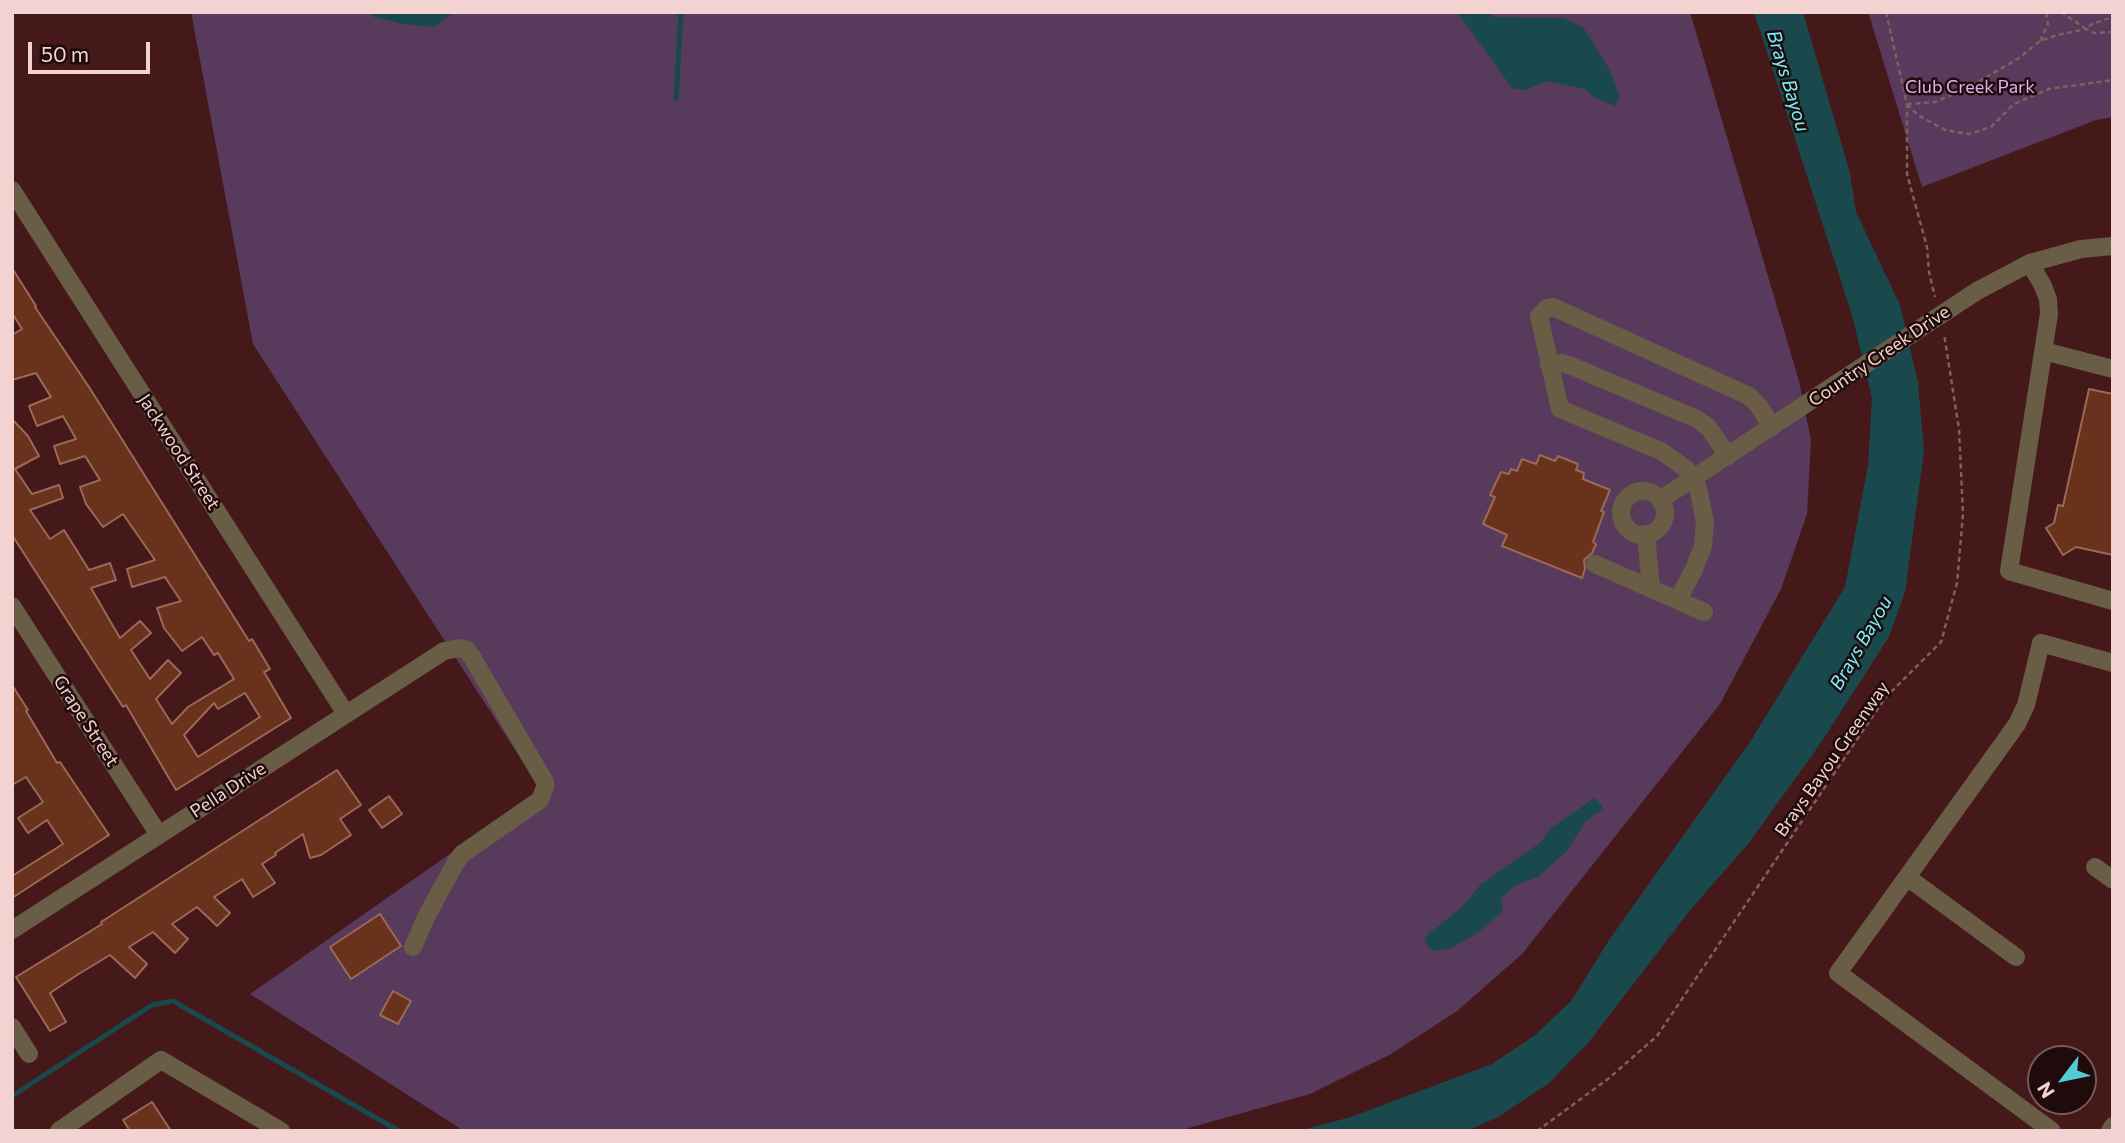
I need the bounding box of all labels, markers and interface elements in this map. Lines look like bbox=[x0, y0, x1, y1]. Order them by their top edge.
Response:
scale bar bbox=[32, 28, 154, 72]
water label: Brays Bayou bbox=[1762, 28, 1814, 134]
text: 50 m bbox=[41, 41, 89, 66]
park label: Club Creek Park bbox=[1905, 76, 2035, 98]
street label: Country Creek Drive bbox=[1804, 301, 1954, 411]
street label: Jackwood Street bbox=[134, 390, 224, 514]
water label: Brays Bayou bbox=[1825, 592, 1897, 694]
street label: Grape Street bbox=[49, 671, 123, 771]
street label: Brays Bayou Greenway bbox=[1770, 677, 1894, 841]
street label: Pella Drive bbox=[186, 758, 270, 822]
north arrow bbox=[2027, 1045, 2097, 1115]
text: N bbox=[2032, 1078, 2059, 1102]

